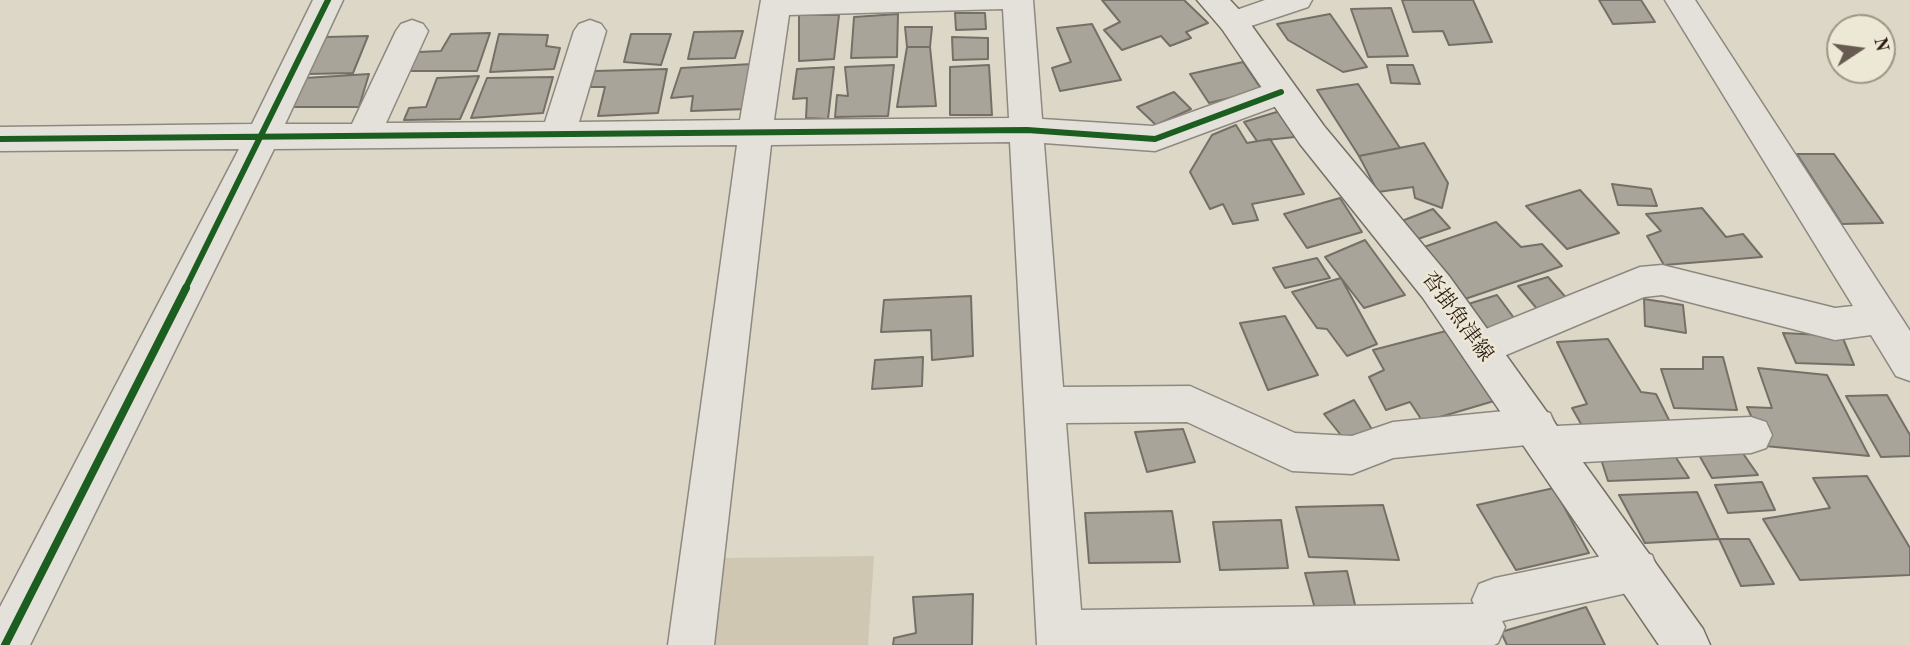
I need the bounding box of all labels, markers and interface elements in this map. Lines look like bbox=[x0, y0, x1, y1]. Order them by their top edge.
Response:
north arrow bbox=[1826, 14, 1896, 84]
text: N bbox=[1869, 35, 1891, 54]
street label: 沓掛魚津線 bbox=[1416, 267, 1498, 367]

